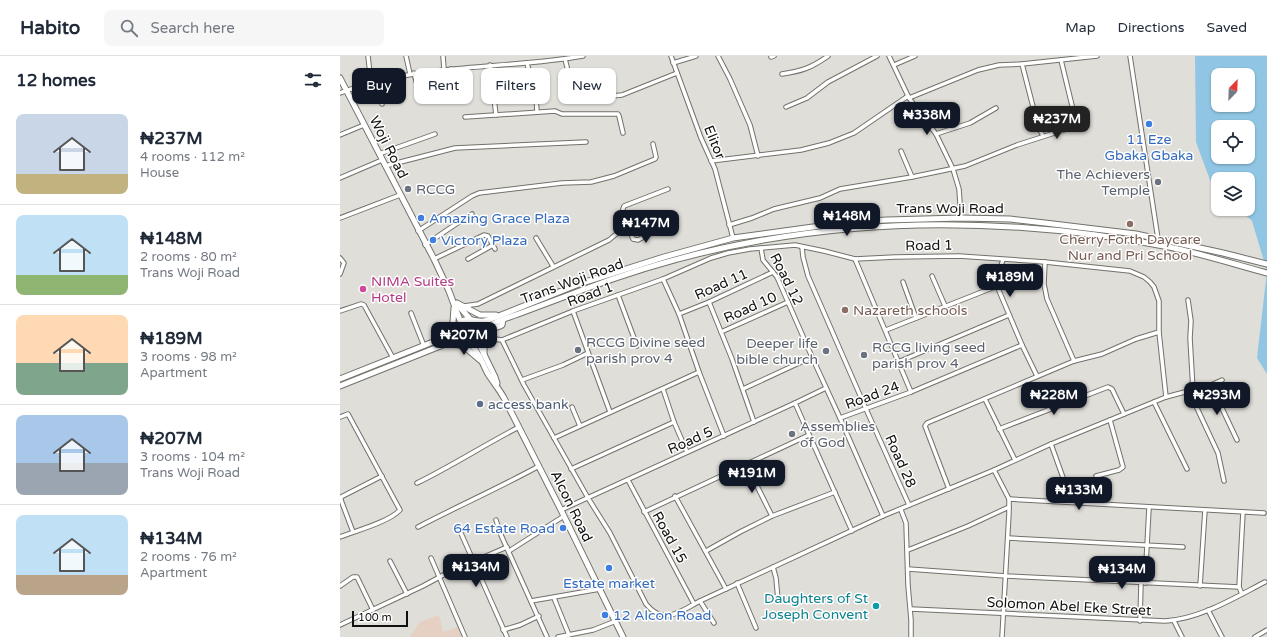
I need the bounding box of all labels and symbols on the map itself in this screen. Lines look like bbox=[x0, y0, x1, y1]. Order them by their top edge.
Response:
north arrow bbox=[1211, 68, 1255, 112]
pin: ₦338M bbox=[899, 102, 955, 136]
pin: ₦237M bbox=[1029, 106, 1085, 140]
street label: Woji Road bbox=[366, 113, 412, 181]
marker: 11 Eze Gbaka Gbaka bbox=[1144, 119, 1154, 129]
street label: Elitor bbox=[700, 123, 729, 162]
place label: 11 Eze Gbaka Gbaka bbox=[1105, 131, 1193, 164]
place label: The Achievers Temple bbox=[1057, 166, 1150, 199]
marker: The Achievers Temple bbox=[1153, 177, 1163, 187]
place label: RCCG bbox=[416, 181, 455, 198]
marker: RCCG bbox=[403, 184, 413, 194]
street label: Trans Woji Road bbox=[896, 200, 1004, 217]
pin: ₦148M bbox=[819, 203, 875, 237]
place label: Amazing Grace Plaza bbox=[429, 210, 570, 227]
pin: ₦147M bbox=[618, 210, 674, 244]
marker: Amazing Grace Plaza bbox=[416, 213, 426, 223]
marker: Cherry Forth Daycare Nur and Pri School bbox=[1125, 219, 1135, 229]
place label: Cherry Forth Daycare Nur and Pri School bbox=[1059, 231, 1201, 264]
place label: Victory Plaza bbox=[441, 232, 527, 249]
marker: Victory Plaza bbox=[428, 235, 438, 245]
street label: Road 1 bbox=[905, 237, 953, 254]
street label: Road 12 bbox=[766, 250, 807, 308]
street label: Trans Woji Road bbox=[519, 255, 626, 308]
pin: ₦189M bbox=[982, 264, 1038, 298]
street label: Road 11 bbox=[692, 265, 750, 304]
place label: NIMA Suites Hotel bbox=[371, 273, 455, 306]
street label: Road 1 bbox=[565, 278, 615, 311]
marker: NIMA Suites Hotel bbox=[358, 284, 368, 294]
street label: Road 10 bbox=[721, 288, 780, 327]
place label: Nazareth schools bbox=[853, 302, 968, 319]
marker: Nazareth schools bbox=[840, 305, 850, 315]
pin: ₦207M bbox=[436, 322, 492, 356]
place label: RCCG Divine seed parish prov 4 bbox=[586, 334, 705, 367]
place label: Deeper life bible church bbox=[736, 335, 818, 368]
place label: RCCG living seed parish prov 4 bbox=[872, 339, 985, 372]
marker: RCCG Divine seed parish prov 4 bbox=[573, 345, 583, 355]
marker: Deeper life bible church bbox=[821, 346, 831, 356]
marker: RCCG living seed parish prov 4 bbox=[859, 350, 869, 360]
street label: Road 24 bbox=[843, 378, 902, 413]
pin: ₦228M bbox=[1026, 382, 1082, 416]
pin: ₦293M bbox=[1189, 382, 1245, 416]
place label: access bank bbox=[488, 396, 569, 413]
marker: access bank bbox=[475, 399, 485, 409]
place label: Assemblies of God bbox=[800, 418, 875, 451]
street label: Road 5 bbox=[665, 423, 715, 458]
marker: Assemblies of God bbox=[787, 429, 797, 439]
street label: Road 28 bbox=[881, 432, 920, 491]
pin: ₦191M bbox=[724, 460, 780, 494]
street label: Alcon Road bbox=[547, 468, 596, 545]
pin: ₦133M bbox=[1051, 477, 1107, 511]
street label: Road 15 bbox=[648, 508, 691, 566]
place label: 64 Estate Road bbox=[453, 520, 555, 537]
marker: 64 Estate Road bbox=[558, 523, 568, 533]
pin: ₦134M bbox=[448, 554, 504, 588]
pin: ₦134M bbox=[1094, 556, 1150, 590]
marker: Estate market bbox=[604, 563, 614, 573]
place label: Estate market bbox=[563, 575, 656, 592]
place label: Daughters of St Joseph Convent bbox=[762, 590, 869, 623]
street label: Solomon Abel Eke Street bbox=[986, 594, 1152, 619]
marker: Daughters of St Joseph Convent bbox=[871, 601, 881, 611]
place label: 12 Alcon Road bbox=[613, 607, 711, 624]
scale bar bbox=[352, 609, 408, 628]
marker: 12 Alcon Road bbox=[600, 610, 610, 620]

